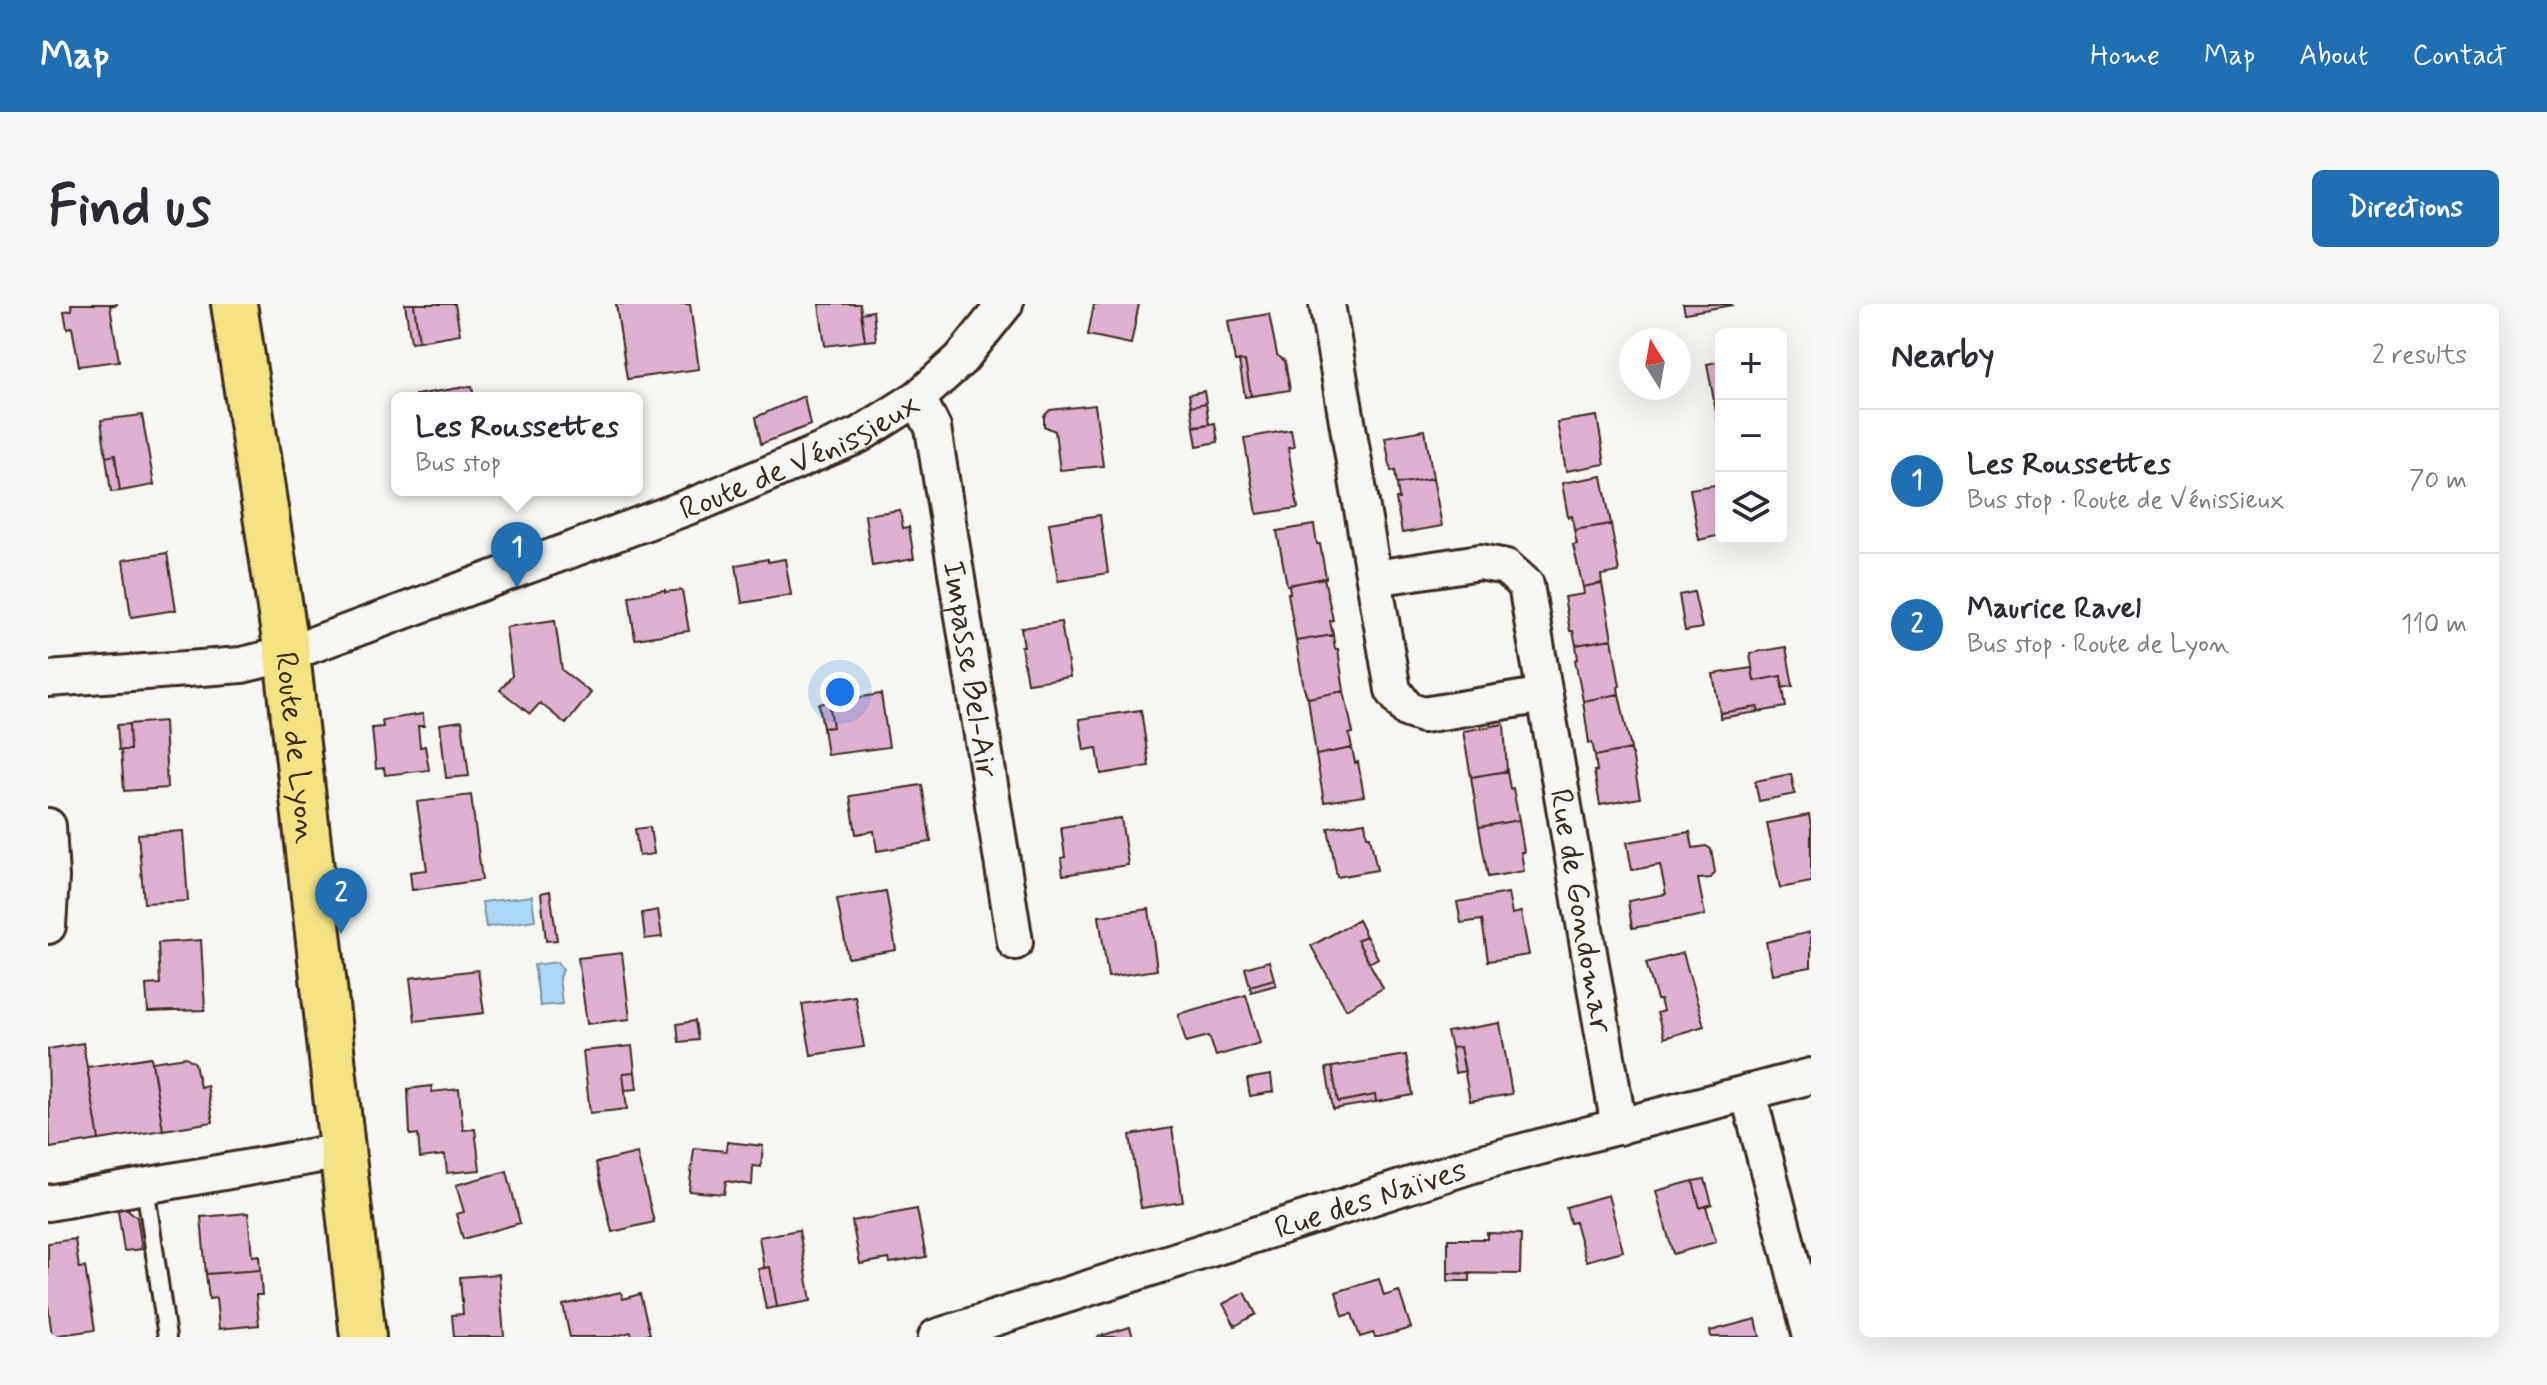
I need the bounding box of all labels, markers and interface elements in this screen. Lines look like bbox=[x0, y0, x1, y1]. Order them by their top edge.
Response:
text: Map bbox=[40, 32, 110, 81]
text: Home bbox=[2090, 38, 2160, 75]
text: Map bbox=[2204, 38, 2255, 75]
text: About bbox=[2299, 38, 2368, 75]
text: Contact bbox=[2412, 38, 2507, 75]
button: Directions bbox=[2312, 170, 2499, 247]
text: Find us bbox=[48, 172, 211, 245]
north arrow bbox=[1619, 328, 1691, 400]
map controls bbox=[1715, 328, 1787, 544]
button: + bbox=[1715, 328, 1787, 400]
text: Nearby bbox=[1891, 334, 1995, 379]
text: 2 results bbox=[2372, 339, 2467, 373]
street label: Route de Vénissieux bbox=[674, 384, 928, 531]
popup bbox=[391, 392, 643, 496]
button: − bbox=[1715, 400, 1787, 472]
text: Les Roussettes bbox=[415, 408, 619, 447]
text: Les Roussettes bbox=[1967, 445, 2171, 484]
text: Bus stop bbox=[415, 447, 501, 481]
text: 1 bbox=[1911, 464, 1923, 498]
text: 70 m bbox=[2409, 464, 2467, 498]
button: layers bbox=[1715, 472, 1787, 544]
text: Bus stop · Route de Vénissieux bbox=[1967, 484, 2284, 518]
pin: 1 bbox=[491, 522, 543, 588]
street label: Impasse Bel-Air bbox=[931, 558, 1008, 782]
text: Maurice Ravel bbox=[1967, 589, 2141, 628]
text: 2 bbox=[1911, 608, 1923, 642]
text: 110 m bbox=[2401, 608, 2467, 642]
text: Bus stop · Route de Lyon bbox=[1967, 628, 2229, 662]
street label: Route de Lyon bbox=[264, 650, 327, 846]
your location bbox=[820, 672, 860, 712]
street label: Rue de Gondomar bbox=[1538, 786, 1621, 1036]
pin: 2 bbox=[315, 868, 367, 934]
street label: Rue des Naïves bbox=[1270, 1149, 1472, 1250]

